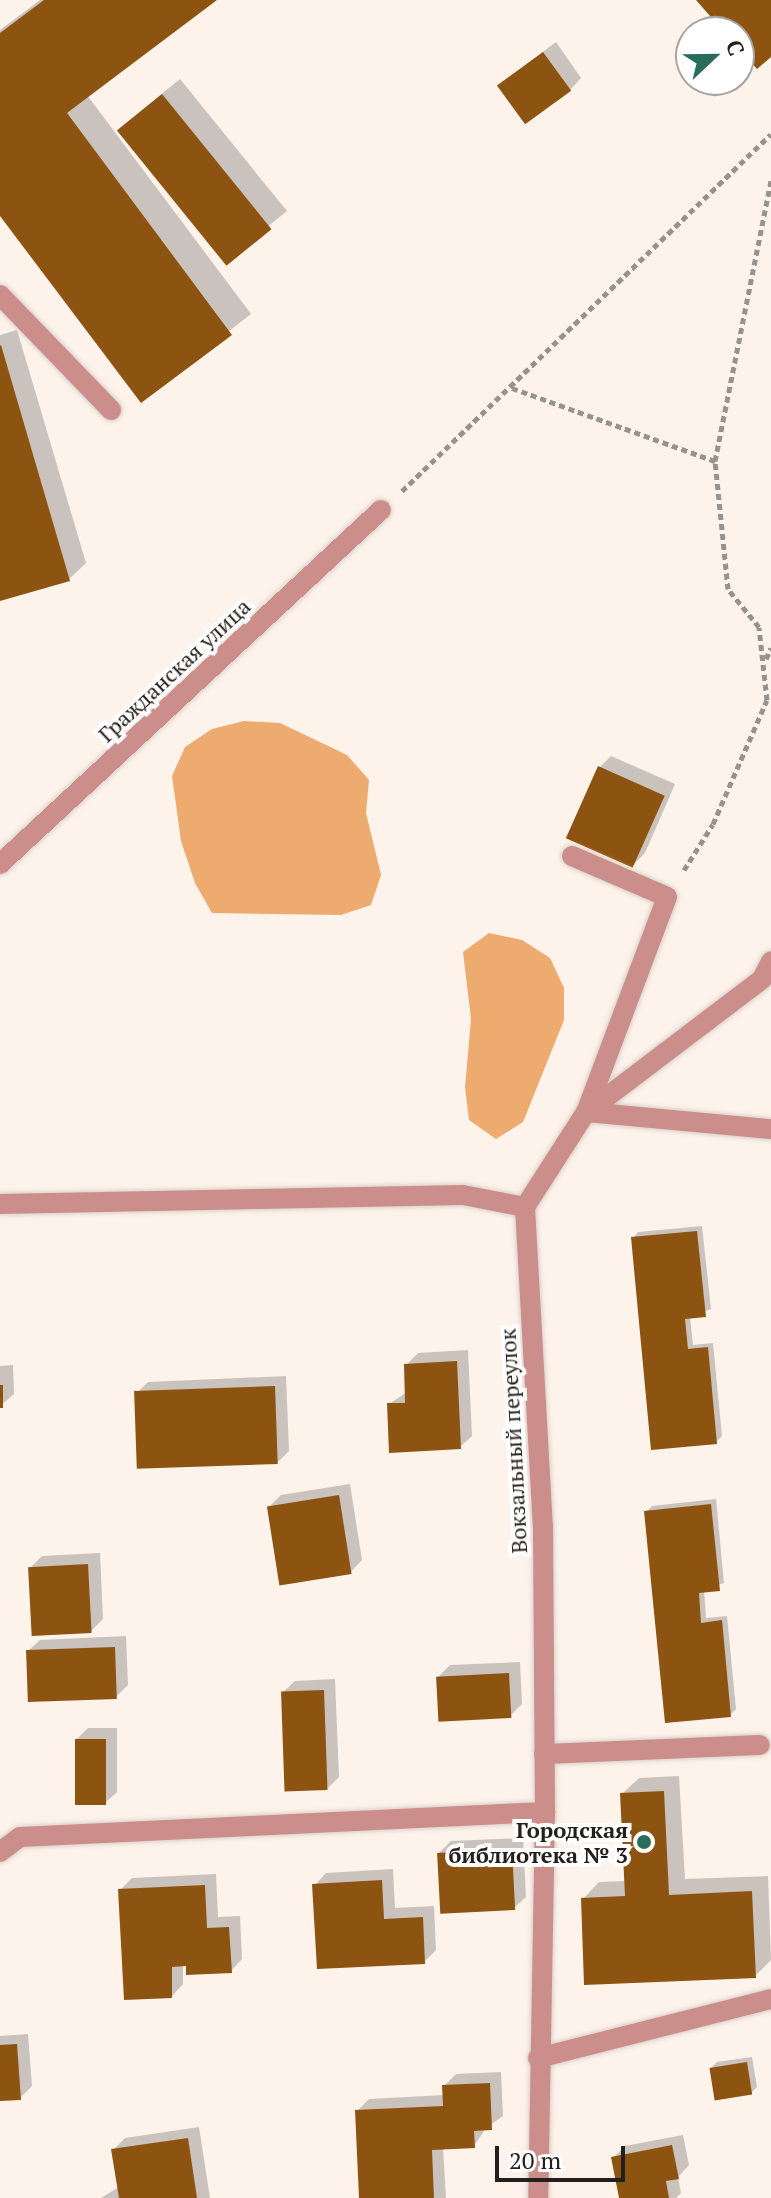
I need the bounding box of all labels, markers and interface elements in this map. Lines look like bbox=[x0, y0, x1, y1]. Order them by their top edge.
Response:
north arrow bbox=[675, 16, 755, 96]
text: С bbox=[720, 35, 752, 60]
street label: Гражданская улица bbox=[93, 593, 255, 747]
street label: Вокзальный переулок bbox=[494, 1328, 532, 1554]
place label: Городская библиотека № 3 bbox=[448, 1816, 628, 1868]
marker: Городская библиотека № 3 bbox=[635, 1833, 653, 1851]
scale bar bbox=[499, 2130, 629, 2180]
text: 20 m bbox=[509, 2144, 561, 2176]

